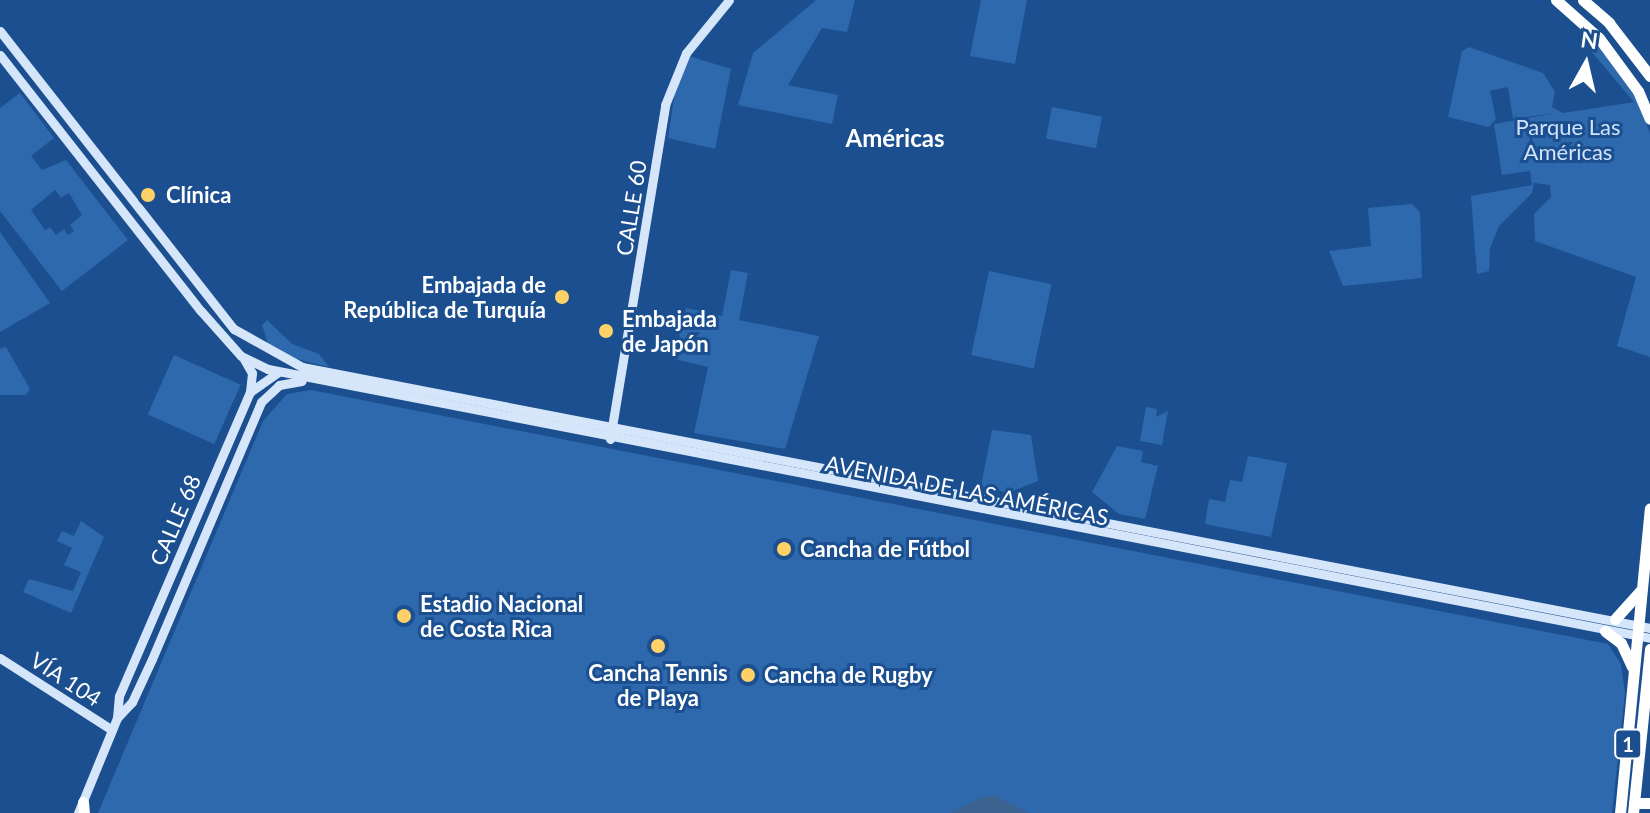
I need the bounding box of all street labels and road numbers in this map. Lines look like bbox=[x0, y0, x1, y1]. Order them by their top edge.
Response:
street label: CALLE 60 bbox=[610, 159, 652, 257]
street label: AVENIDA DE LAS AMÉRICAS bbox=[822, 449, 1112, 531]
street label: CALLE 68 bbox=[144, 471, 206, 569]
street label: VÍA 104 bbox=[25, 646, 107, 712]
road number: 1 bbox=[1614, 728, 1642, 760]

